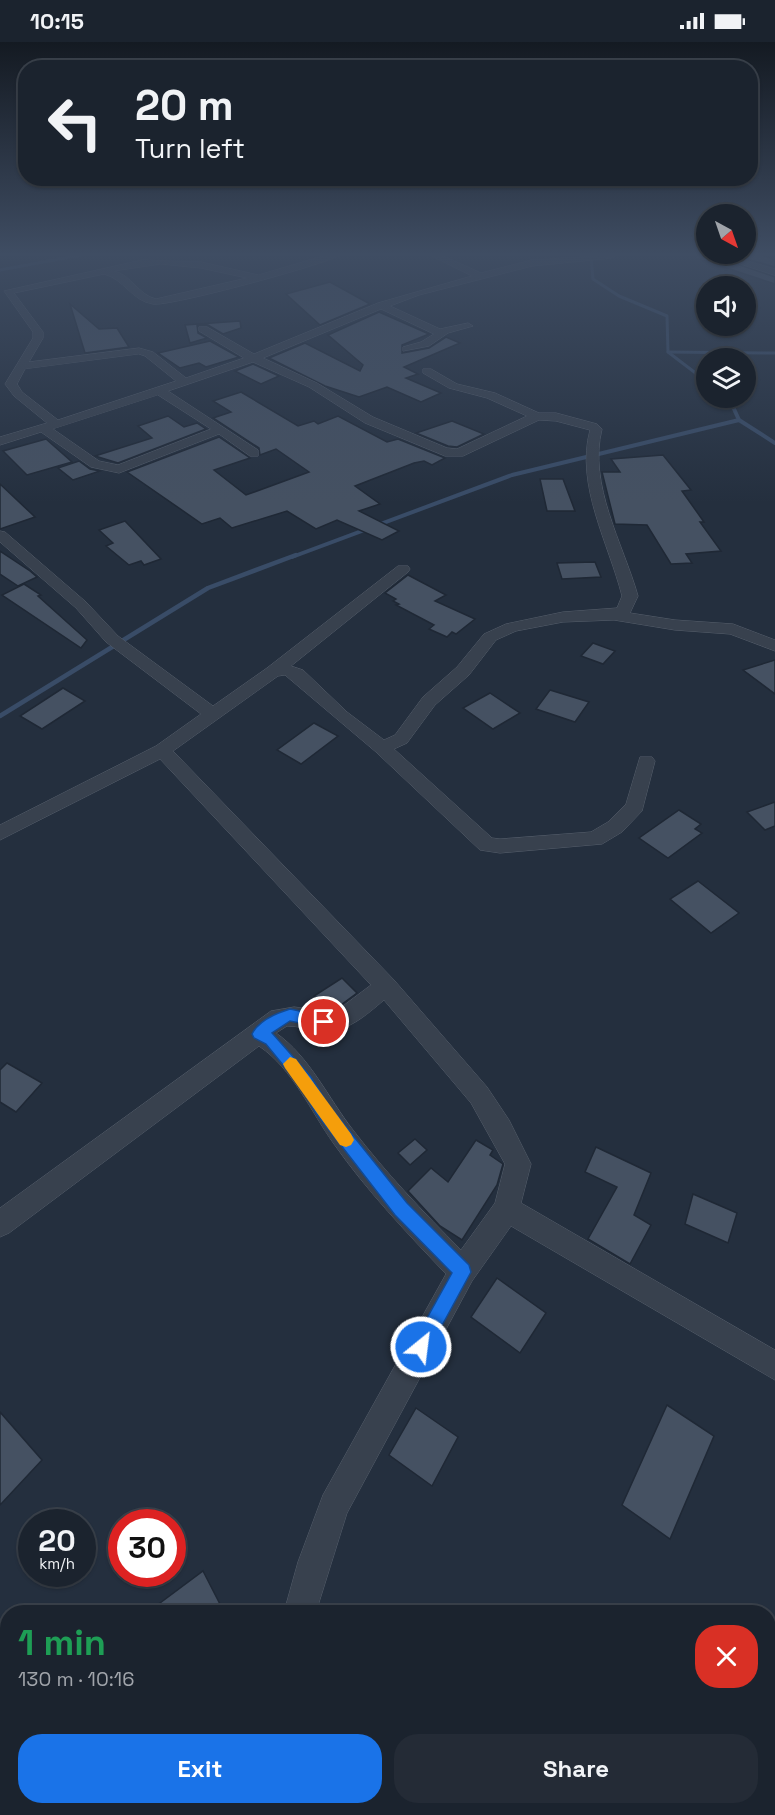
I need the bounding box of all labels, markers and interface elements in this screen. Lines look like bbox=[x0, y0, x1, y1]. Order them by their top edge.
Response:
text: 10:15 bbox=[30, 7, 84, 35]
text: 20 m bbox=[135, 79, 234, 132]
icon: left bbox=[36, 84, 114, 162]
text: Turn left bbox=[135, 131, 245, 166]
north arrow bbox=[696, 204, 756, 264]
map controls bbox=[696, 204, 756, 408]
button: sound bbox=[696, 276, 756, 336]
button: layers bbox=[696, 348, 756, 408]
pin bbox=[298, 996, 349, 1047]
icon: arrive bbox=[307, 1005, 340, 1038]
position arrow bbox=[389, 1315, 453, 1379]
speed limit sign: 30 bbox=[108, 1509, 186, 1587]
text: 20 bbox=[38, 1521, 76, 1560]
text: km/h bbox=[39, 1554, 75, 1573]
text: 1 min bbox=[18, 1620, 106, 1666]
button: close bbox=[695, 1625, 758, 1688]
text: 130 m · 10:16 bbox=[18, 1666, 134, 1692]
button: Exit bbox=[18, 1734, 382, 1803]
button: Share bbox=[394, 1734, 758, 1803]

